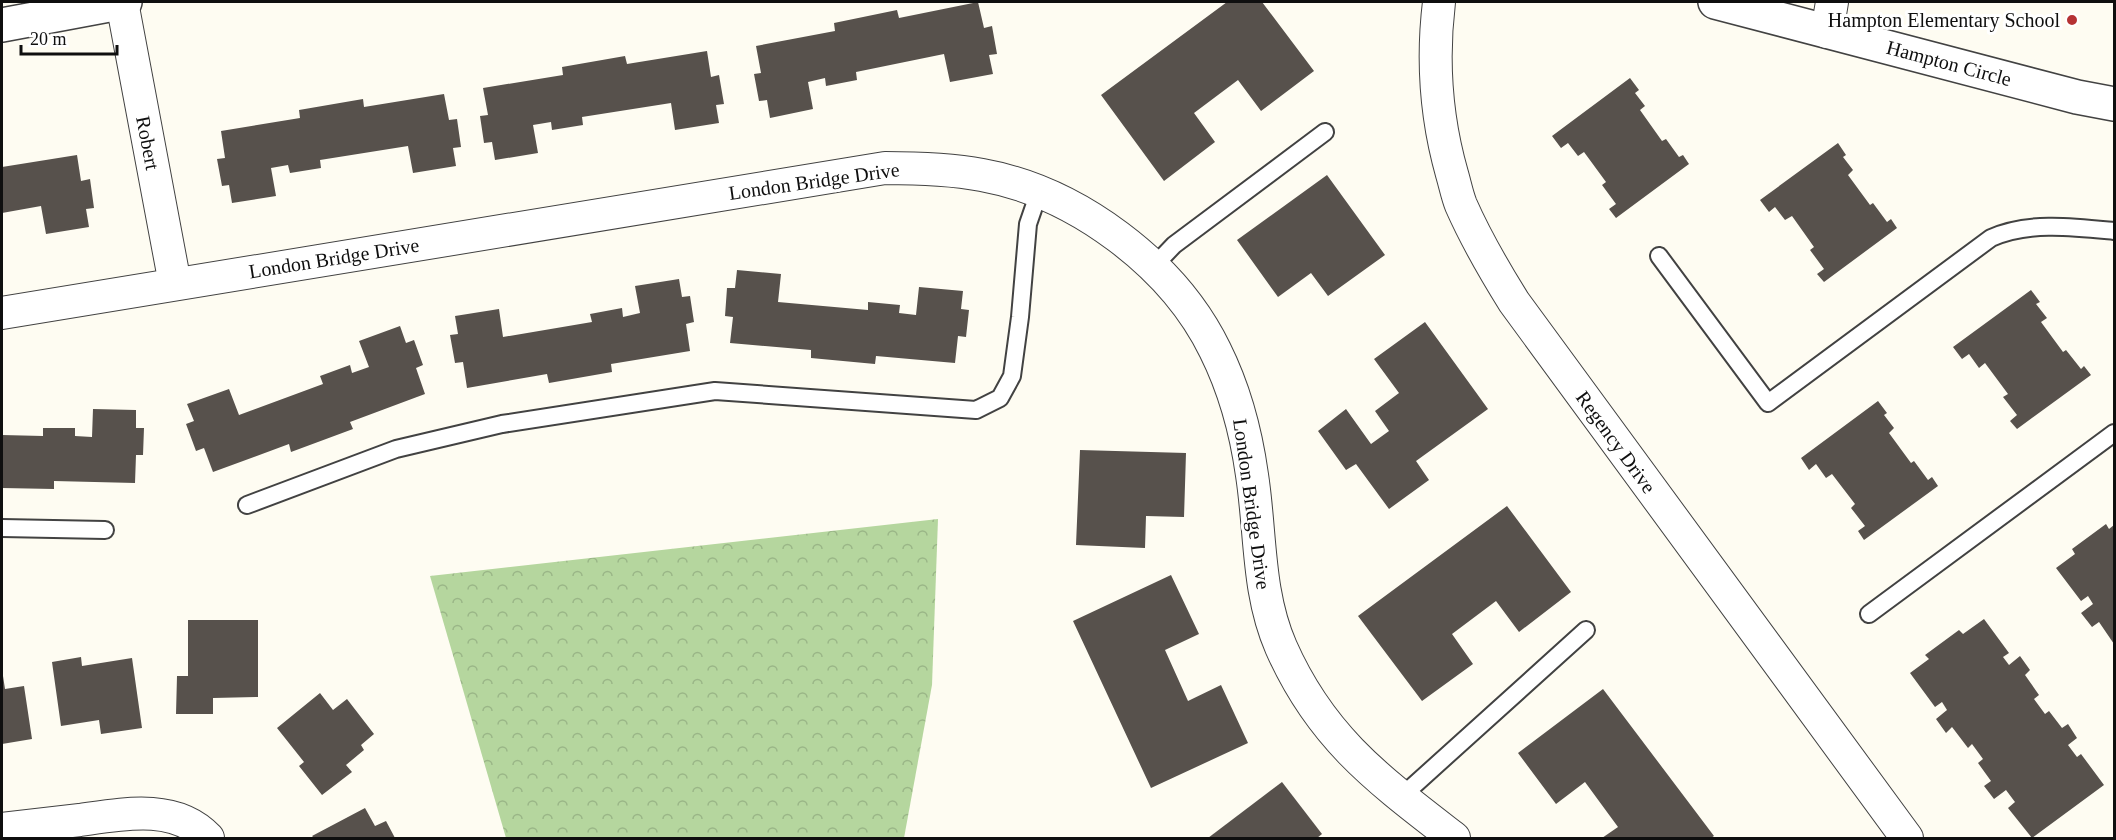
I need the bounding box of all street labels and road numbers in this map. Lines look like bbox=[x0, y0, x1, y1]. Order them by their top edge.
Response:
street label: Hampton Circle bbox=[1884, 36, 2014, 91]
street label: Robert bbox=[132, 114, 164, 172]
street label: London Bridge Drive bbox=[727, 158, 901, 205]
street label: London Bridge Drive bbox=[247, 234, 421, 283]
street label: Regency Drive bbox=[1571, 387, 1660, 498]
street label: London Bridge Drive bbox=[1228, 417, 1275, 591]

